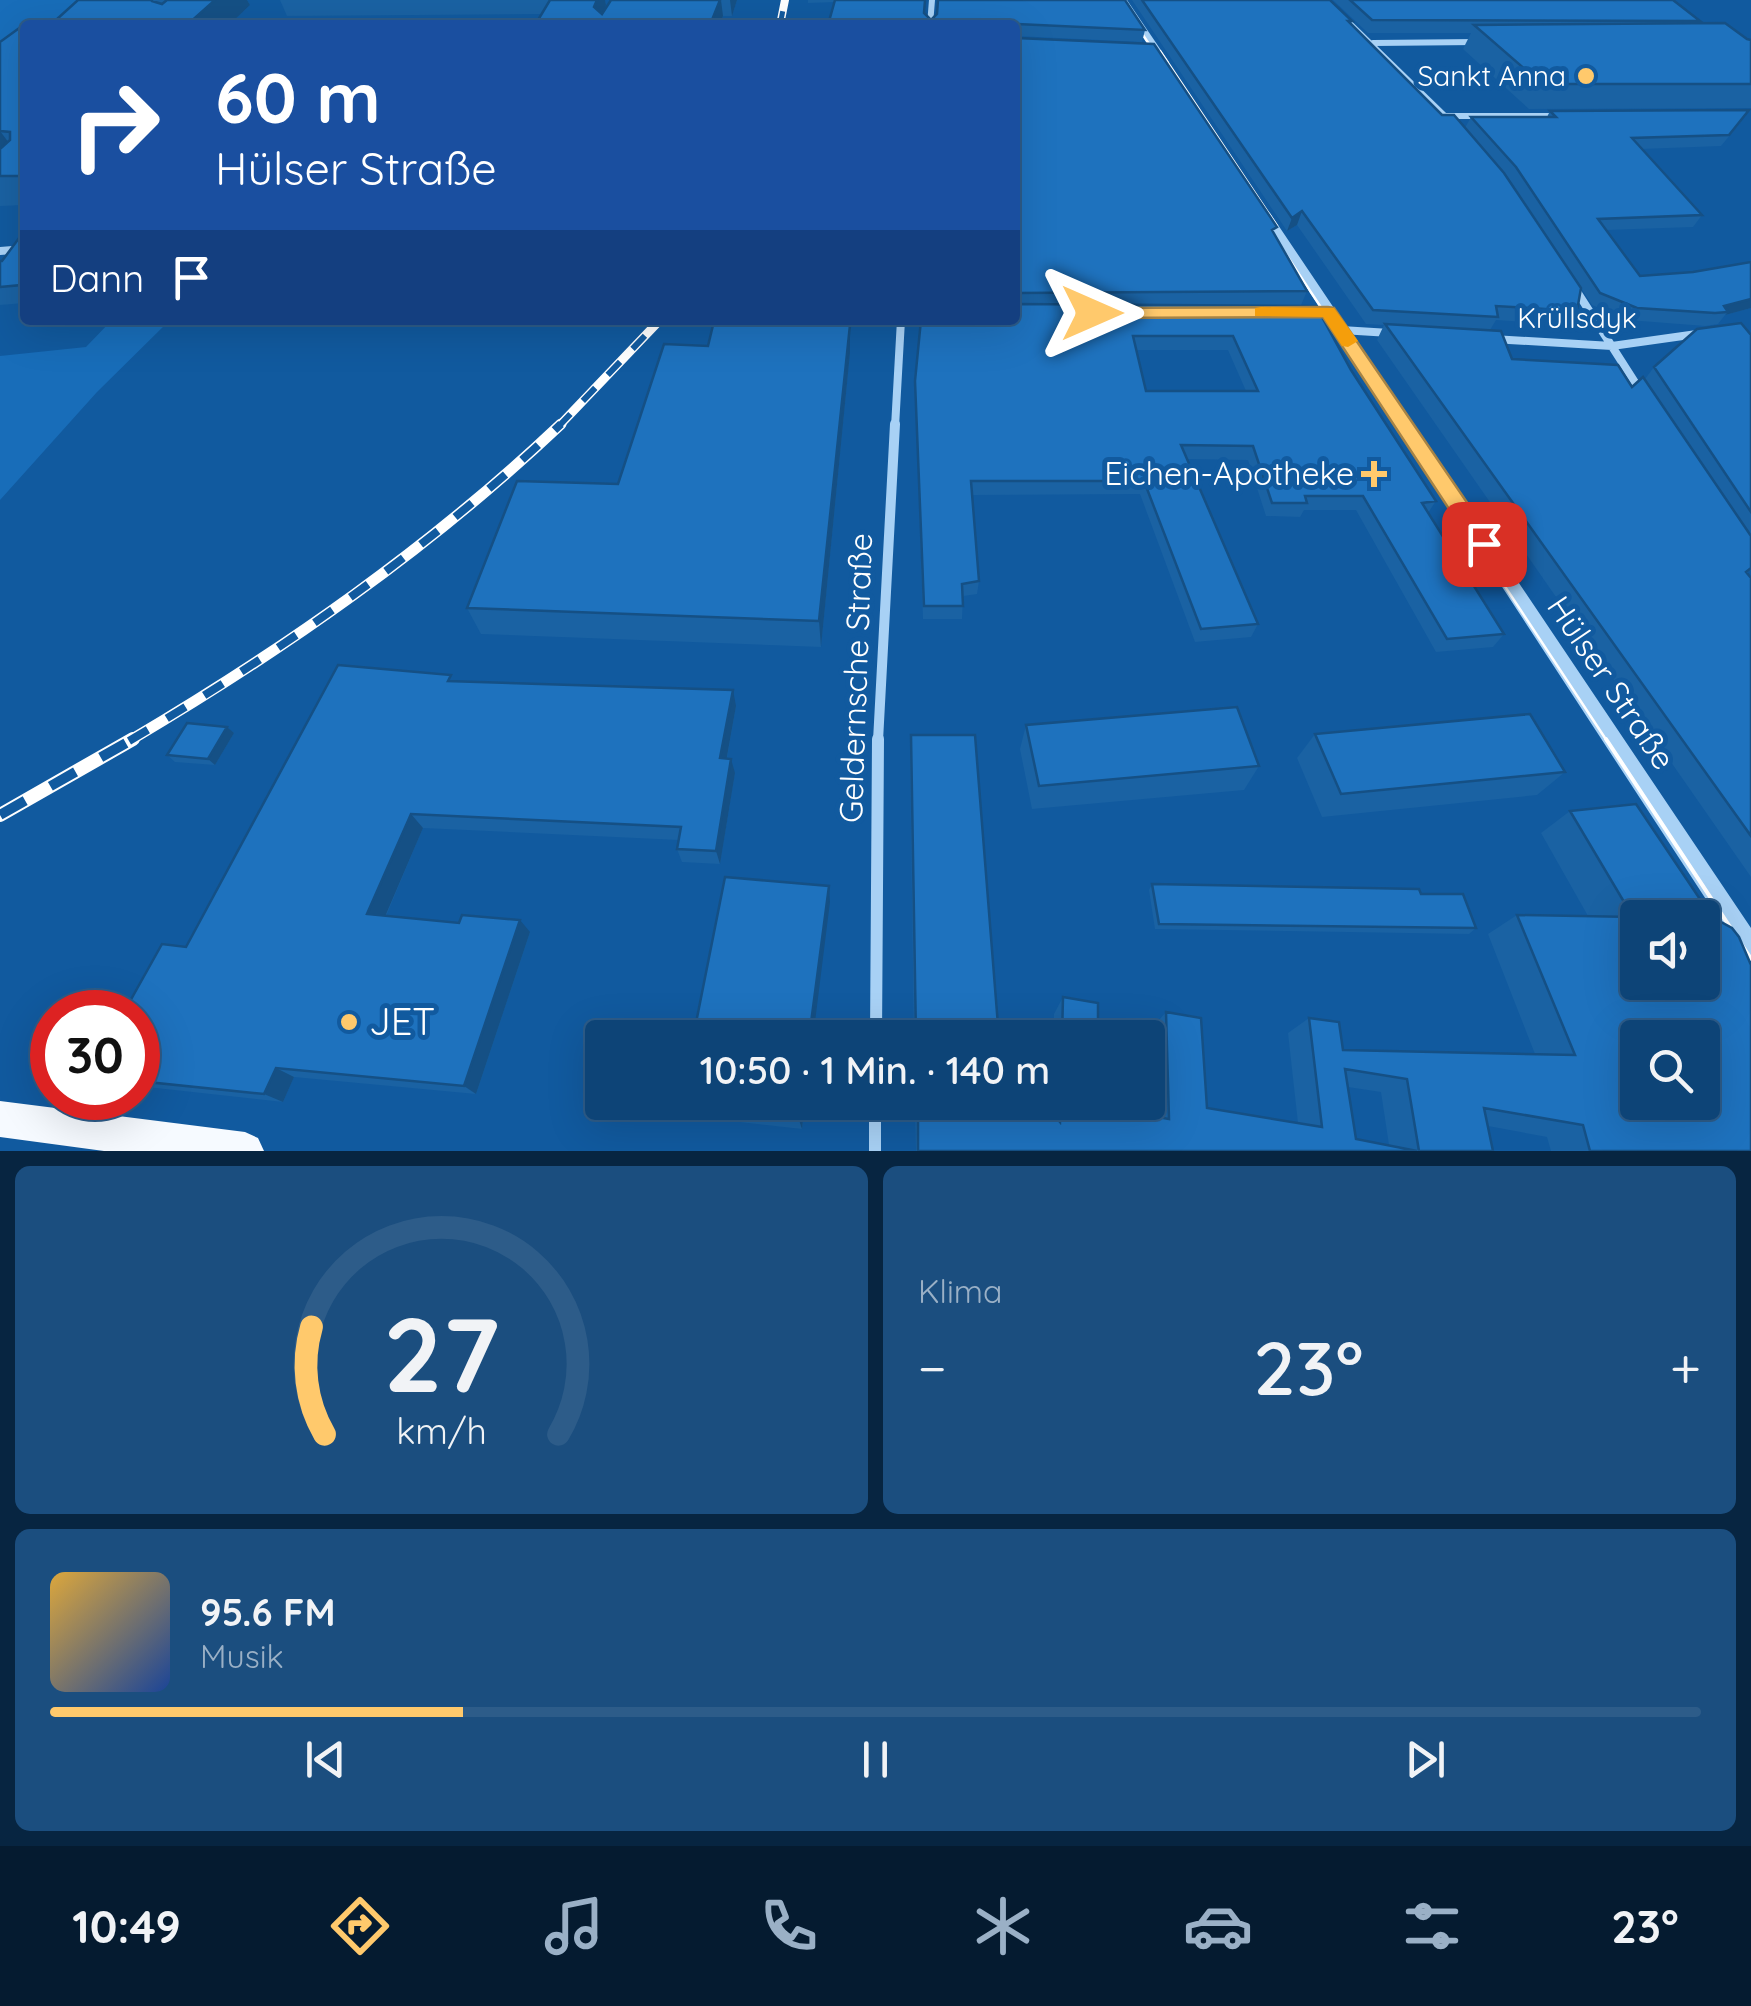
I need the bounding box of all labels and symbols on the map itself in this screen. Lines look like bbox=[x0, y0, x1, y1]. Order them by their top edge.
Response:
place label: Sankt Anna bbox=[1418, 58, 1566, 93]
marker: Sankt Anna bbox=[1575, 65, 1597, 87]
position arrow bbox=[1040, 261, 1144, 365]
street label: Krüllsdyk bbox=[1517, 300, 1637, 335]
place label: Eichen-Apotheke bbox=[1104, 453, 1354, 493]
marker: Eichen-Apotheke bbox=[1363, 463, 1385, 485]
pin bbox=[1442, 502, 1527, 587]
street label: Geldernsche Straße bbox=[830, 532, 880, 824]
street label: Hülser Straße bbox=[1539, 588, 1684, 777]
speed limit sign: 30 bbox=[30, 990, 160, 1120]
place label: JET bbox=[369, 997, 435, 1045]
marker: JET bbox=[338, 1011, 360, 1033]

